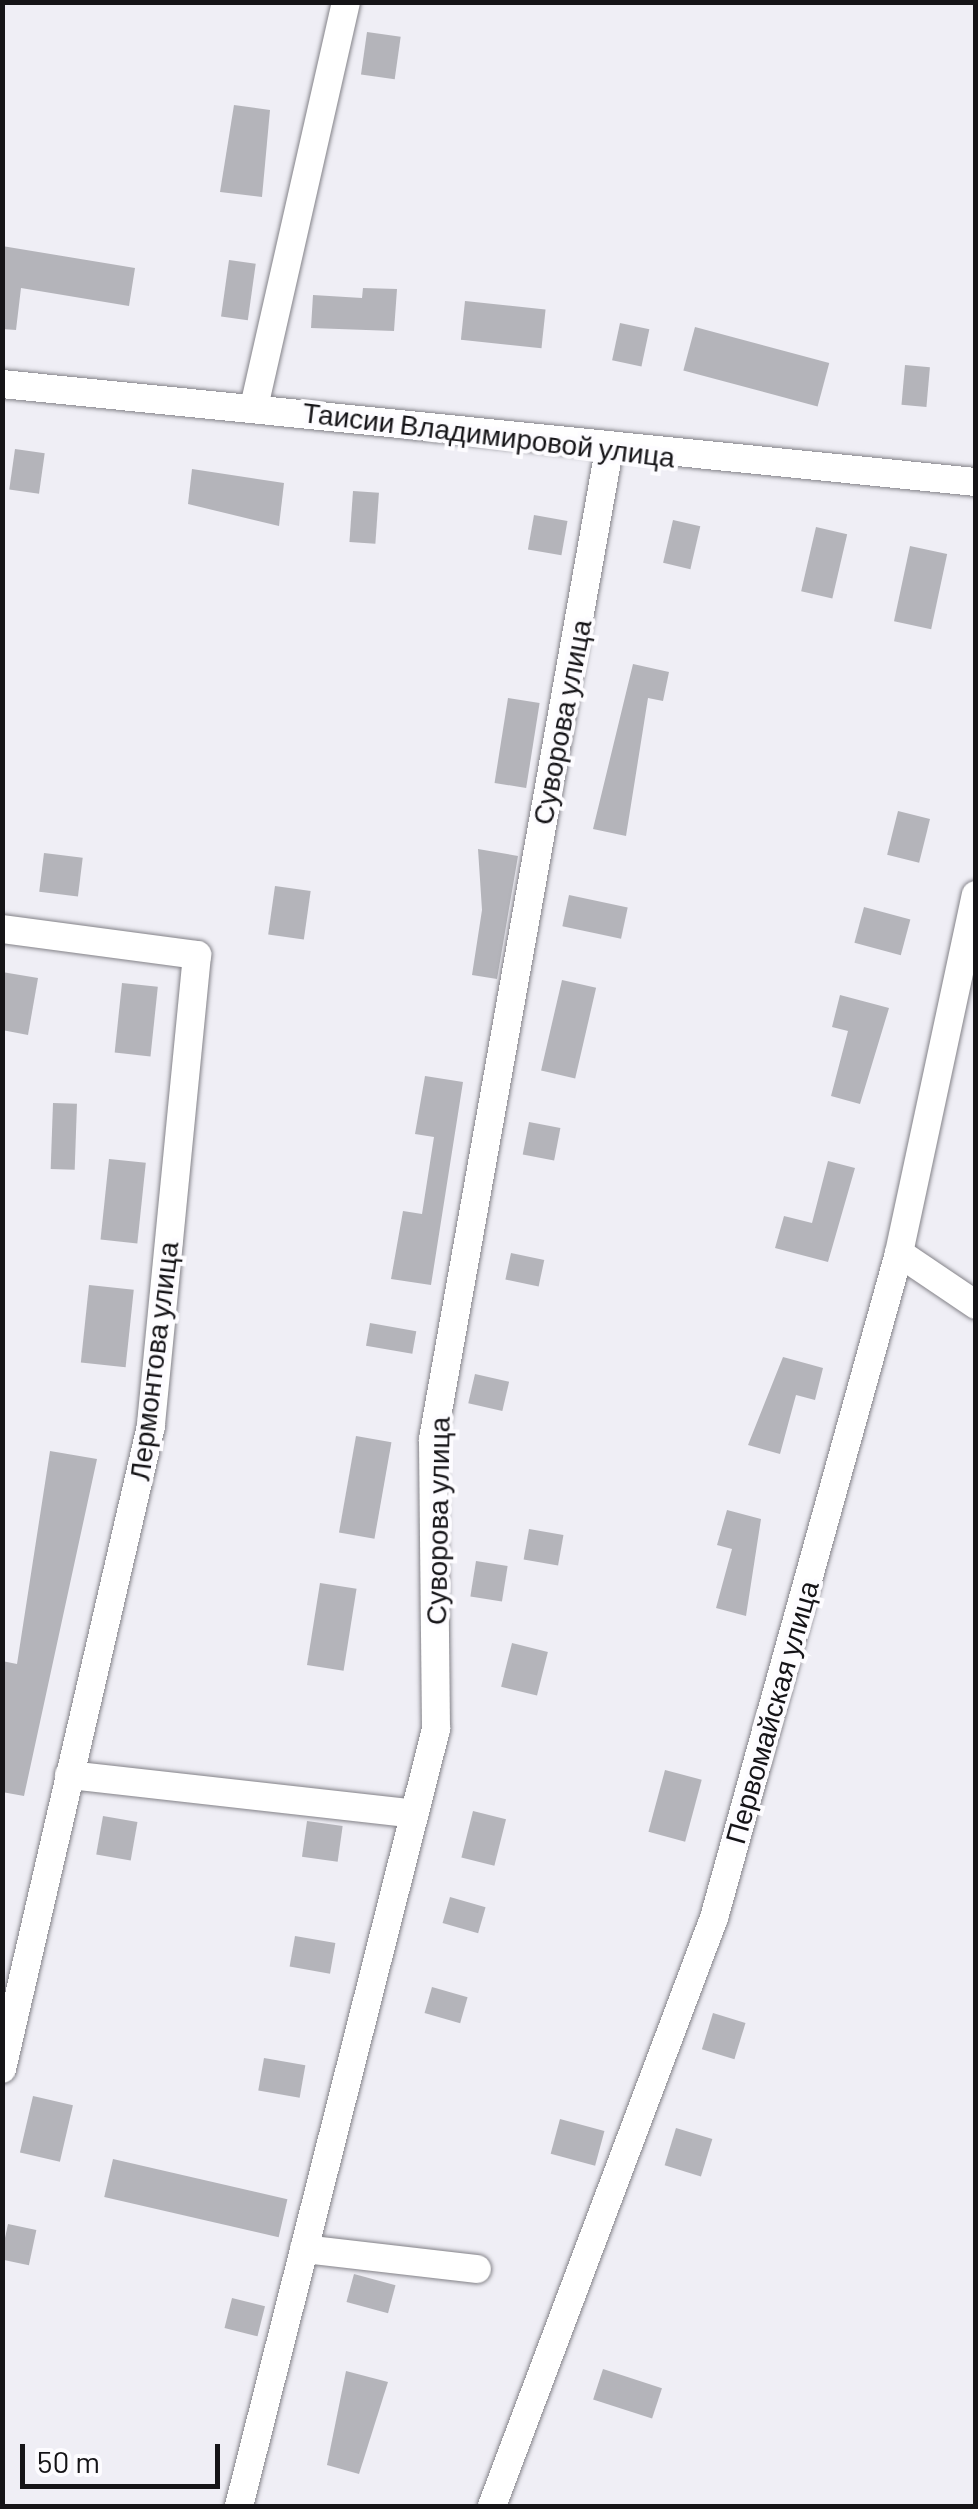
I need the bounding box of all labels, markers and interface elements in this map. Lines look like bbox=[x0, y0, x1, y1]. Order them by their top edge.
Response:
street label: Таисии Владимировой улица bbox=[301, 394, 677, 474]
street label: Суворова улица bbox=[525, 617, 597, 827]
street label: Лермонтова улица bbox=[122, 1240, 184, 1482]
street label: Суворова улица bbox=[418, 1417, 456, 1625]
street label: Первомайская улица bbox=[717, 1577, 825, 1847]
scale bar bbox=[25, 2424, 225, 2486]
text: 50 m bbox=[37, 2443, 100, 2479]

